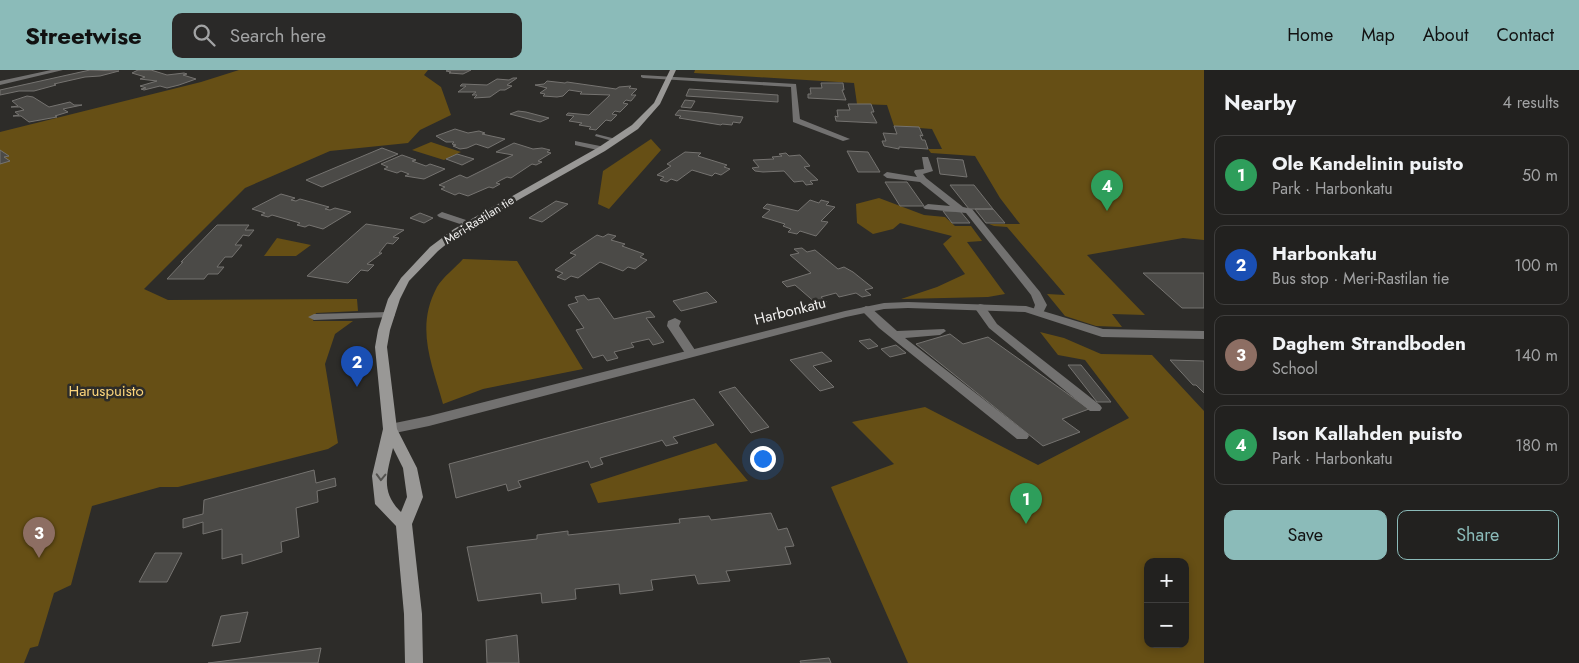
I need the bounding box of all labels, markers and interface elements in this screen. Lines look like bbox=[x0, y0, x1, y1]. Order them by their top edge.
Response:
search box bbox=[172, 13, 522, 58]
text: Streetwise bbox=[25, 18, 142, 53]
icon: search bbox=[190, 21, 218, 49]
text: Search here bbox=[230, 22, 326, 49]
text: Home bbox=[1287, 22, 1333, 48]
text: Map bbox=[1361, 22, 1395, 48]
text: About bbox=[1423, 22, 1468, 48]
text: Contact bbox=[1496, 22, 1554, 48]
text: Nearby bbox=[1224, 88, 1296, 118]
text: 4 results bbox=[1503, 91, 1559, 114]
text: Ole Kandelinin puisto bbox=[1272, 150, 1463, 177]
text: 1 bbox=[1237, 164, 1245, 187]
text: 50 m bbox=[1522, 164, 1558, 187]
pin: 4 bbox=[1091, 170, 1123, 211]
text: Park · Harbonkatu bbox=[1272, 177, 1393, 200]
street label: Meri-Rastilan tie bbox=[440, 191, 518, 249]
text: Harbonkatu bbox=[1272, 240, 1377, 267]
text: 2 bbox=[1236, 254, 1246, 277]
text: 100 m bbox=[1514, 254, 1558, 277]
text: Bus stop · Meri-Rastilan tie bbox=[1272, 267, 1449, 290]
street label: Harbonkatu bbox=[752, 291, 828, 331]
text: Daghem Strandboden bbox=[1272, 330, 1466, 357]
text: 3 bbox=[1236, 344, 1246, 367]
text: 140 m bbox=[1515, 344, 1558, 367]
pin: 2 bbox=[341, 346, 373, 387]
text: School bbox=[1272, 357, 1318, 380]
park label: Haruspuisto bbox=[68, 380, 144, 402]
text: Ison Kallahden puisto bbox=[1272, 420, 1462, 447]
text: 4 bbox=[1235, 434, 1247, 457]
text: 180 m bbox=[1515, 434, 1558, 457]
your location bbox=[750, 446, 776, 472]
text: Park · Harbonkatu bbox=[1272, 447, 1393, 470]
one-way arrow bbox=[376, 474, 386, 481]
pin: 1 bbox=[1010, 483, 1042, 524]
button: Save bbox=[1224, 510, 1387, 560]
button: Share bbox=[1397, 510, 1559, 560]
pin: 3 bbox=[23, 517, 55, 558]
map controls bbox=[1144, 558, 1189, 648]
button: + bbox=[1144, 558, 1189, 603]
button: − bbox=[1144, 603, 1189, 648]

